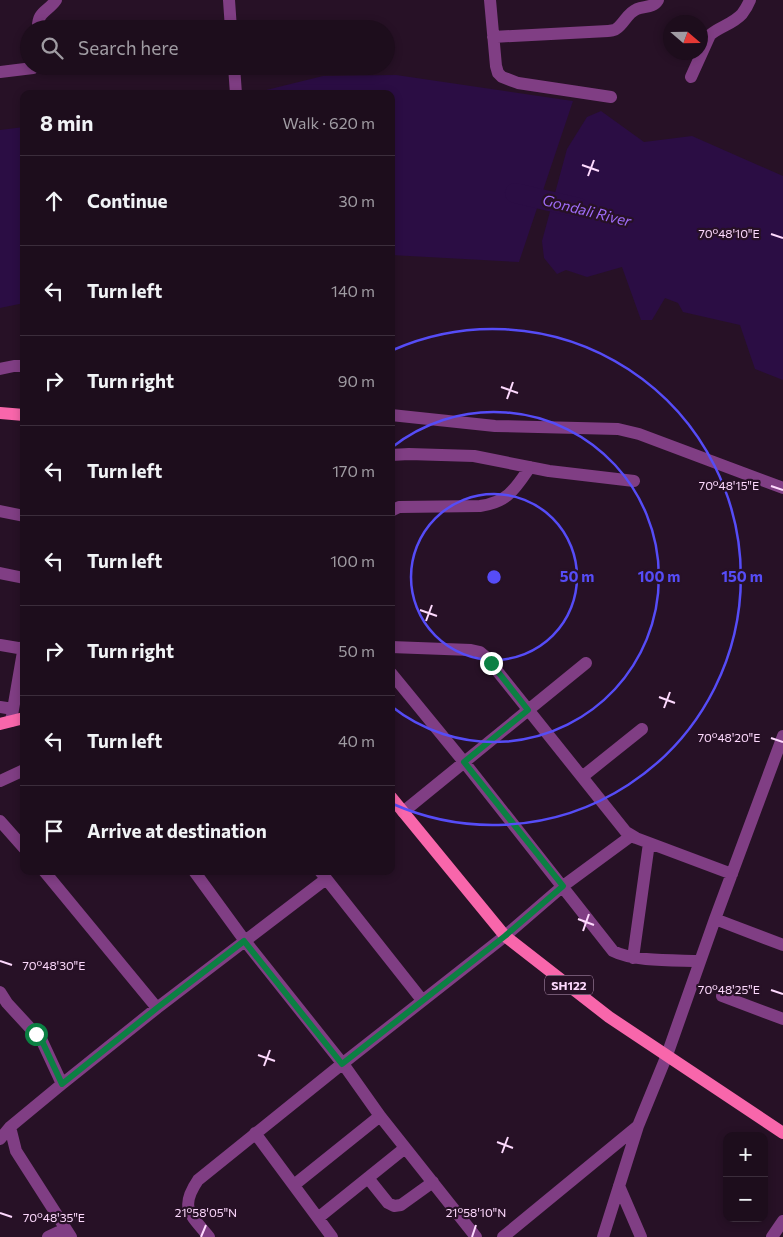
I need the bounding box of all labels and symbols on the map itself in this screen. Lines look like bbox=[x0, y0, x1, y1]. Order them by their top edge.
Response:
north arrow bbox=[663, 15, 708, 60]
water label: Gondali River bbox=[541, 190, 634, 230]
text: 70°48'10"E bbox=[698, 226, 760, 240]
text: 70°48'15"E bbox=[699, 478, 759, 492]
text: 50 m bbox=[560, 567, 594, 585]
text: 100 m bbox=[638, 567, 680, 585]
text: 150 m bbox=[721, 567, 763, 585]
centre of rings bbox=[485, 568, 503, 586]
route end bbox=[480, 652, 503, 675]
text: 70°48'20"E bbox=[698, 730, 760, 744]
text: 70°48'30"E bbox=[23, 958, 85, 972]
road number: SH122 bbox=[545, 976, 593, 994]
text: 70°48'25"E bbox=[698, 982, 760, 996]
route start bbox=[25, 1023, 48, 1046]
text: 21°58'05"N bbox=[175, 1205, 237, 1219]
text: 21°58'10"N bbox=[446, 1205, 506, 1219]
text: 70°48'35"E bbox=[23, 1210, 85, 1224]

